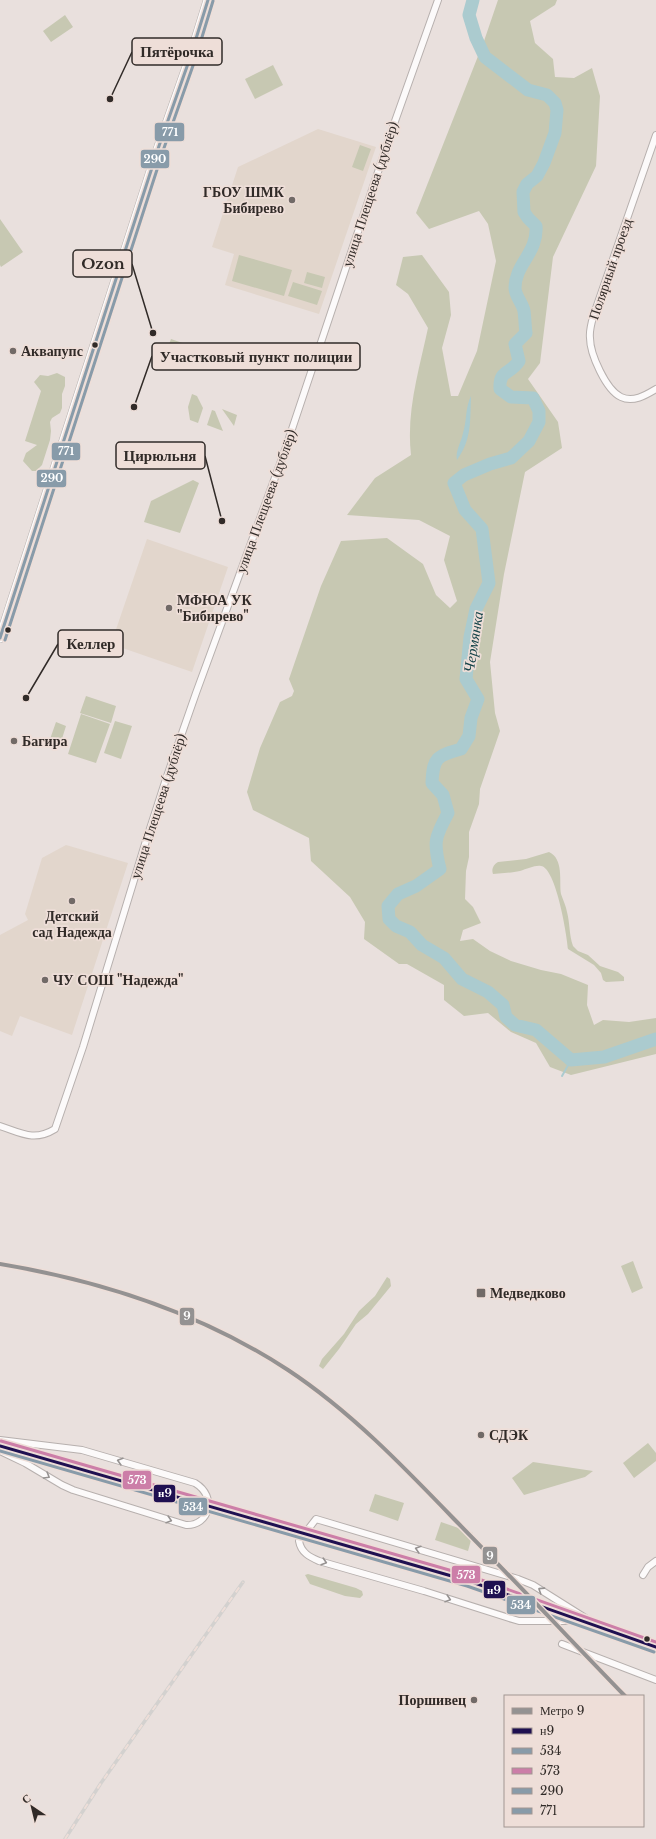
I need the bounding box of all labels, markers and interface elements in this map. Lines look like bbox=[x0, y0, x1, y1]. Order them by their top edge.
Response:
callout: Пятёрочка bbox=[132, 38, 222, 65]
text: Пятёрочка bbox=[140, 42, 214, 61]
street label: улица Плещеева (дублёр) bbox=[338, 119, 402, 269]
line badge: 771 bbox=[154, 122, 185, 142]
text: 771 bbox=[162, 125, 178, 139]
line badge: 290 bbox=[140, 149, 170, 169]
text: 290 bbox=[144, 152, 166, 166]
place label: ГБОУ ШМК Бибирево bbox=[203, 183, 285, 217]
marker: ГБОУ ШМК Бибирево bbox=[287, 195, 297, 205]
street label: Полярный проезд bbox=[584, 216, 636, 322]
callout: Ozon bbox=[73, 250, 132, 277]
text: Ozon bbox=[81, 254, 125, 273]
unlabelled marker bbox=[90, 340, 100, 350]
place label: Аквапупс bbox=[21, 342, 83, 360]
callout: Участковый пункт полиции bbox=[152, 343, 360, 370]
marker: Аквапупс bbox=[8, 346, 18, 356]
text: Участковый пункт полиции bbox=[160, 347, 353, 366]
street label: улица Плещеева (дублёр) bbox=[232, 427, 300, 575]
line badge: 771 bbox=[51, 442, 81, 461]
callout: Цирюльня bbox=[116, 442, 205, 469]
text: 771 bbox=[58, 444, 74, 458]
text: Цирюльня bbox=[124, 446, 196, 465]
line badge: 290 bbox=[36, 469, 67, 488]
text: 290 bbox=[41, 471, 63, 485]
place label: МФЮА УК "Бибирево" bbox=[177, 591, 252, 625]
marker: МФЮА УК "Бибирево" bbox=[164, 603, 174, 613]
water label: Чермянка bbox=[459, 610, 487, 674]
unlabelled marker bbox=[3, 625, 13, 635]
callout: Келлер bbox=[58, 630, 123, 657]
text: Келлер bbox=[67, 634, 115, 653]
street label: улица Плещеева (дублёр) bbox=[126, 731, 190, 881]
place label: Багира bbox=[22, 732, 67, 750]
marker: Багира bbox=[9, 736, 19, 746]
marker: Детский сад Надежда bbox=[67, 896, 77, 906]
place label: Детский сад Надежда bbox=[32, 907, 112, 941]
place label: ЧУ СОШ "Надежда" bbox=[53, 971, 183, 989]
marker: ЧУ СОШ "Надежда" bbox=[40, 975, 50, 985]
place label: Медведково bbox=[490, 1284, 566, 1302]
marker: Медведково bbox=[475, 1287, 487, 1299]
line badge: 9 bbox=[179, 1307, 195, 1326]
text: 9 bbox=[183, 1309, 191, 1323]
place label: СДЭК bbox=[489, 1426, 529, 1444]
marker: СДЭК bbox=[476, 1430, 486, 1440]
one-way arrow bbox=[117, 1457, 124, 1466]
line badge: 573 bbox=[122, 1470, 152, 1490]
one-way arrow bbox=[43, 1471, 50, 1479]
text: 573 bbox=[127, 1473, 147, 1487]
line badge: н9 bbox=[153, 1484, 176, 1503]
text: н9 bbox=[158, 1486, 172, 1500]
line badge: 534 bbox=[178, 1497, 208, 1516]
text: 534 bbox=[183, 1500, 203, 1514]
one-way arrow bbox=[165, 1515, 172, 1524]
one-way arrow bbox=[414, 1545, 421, 1554]
line badge: 9 bbox=[482, 1546, 498, 1565]
text: 9 bbox=[486, 1549, 494, 1563]
one-way arrow bbox=[320, 1557, 327, 1566]
line badge: 573 bbox=[451, 1565, 481, 1584]
text: 573 bbox=[456, 1568, 476, 1582]
line badge: н9 bbox=[483, 1580, 506, 1599]
text: н9 bbox=[487, 1583, 501, 1597]
one-way arrow bbox=[538, 1588, 545, 1595]
one-way arrow bbox=[445, 1594, 452, 1603]
line badge: 534 bbox=[506, 1595, 536, 1615]
text: 534 bbox=[511, 1598, 531, 1612]
unlabelled marker bbox=[642, 1634, 652, 1644]
place label: Поршивец bbox=[399, 1691, 466, 1709]
marker: Поршивец bbox=[469, 1695, 479, 1705]
legend bbox=[504, 1695, 644, 1827]
text: Метро 9 bbox=[540, 1703, 584, 1718]
text: н9 bbox=[540, 1723, 554, 1738]
text: 534 bbox=[540, 1743, 561, 1758]
text: 573 bbox=[540, 1763, 560, 1778]
text: 290 bbox=[540, 1783, 564, 1798]
north arrow bbox=[12, 1787, 52, 1827]
text: С bbox=[19, 1791, 34, 1807]
text: 771 bbox=[540, 1803, 557, 1818]

